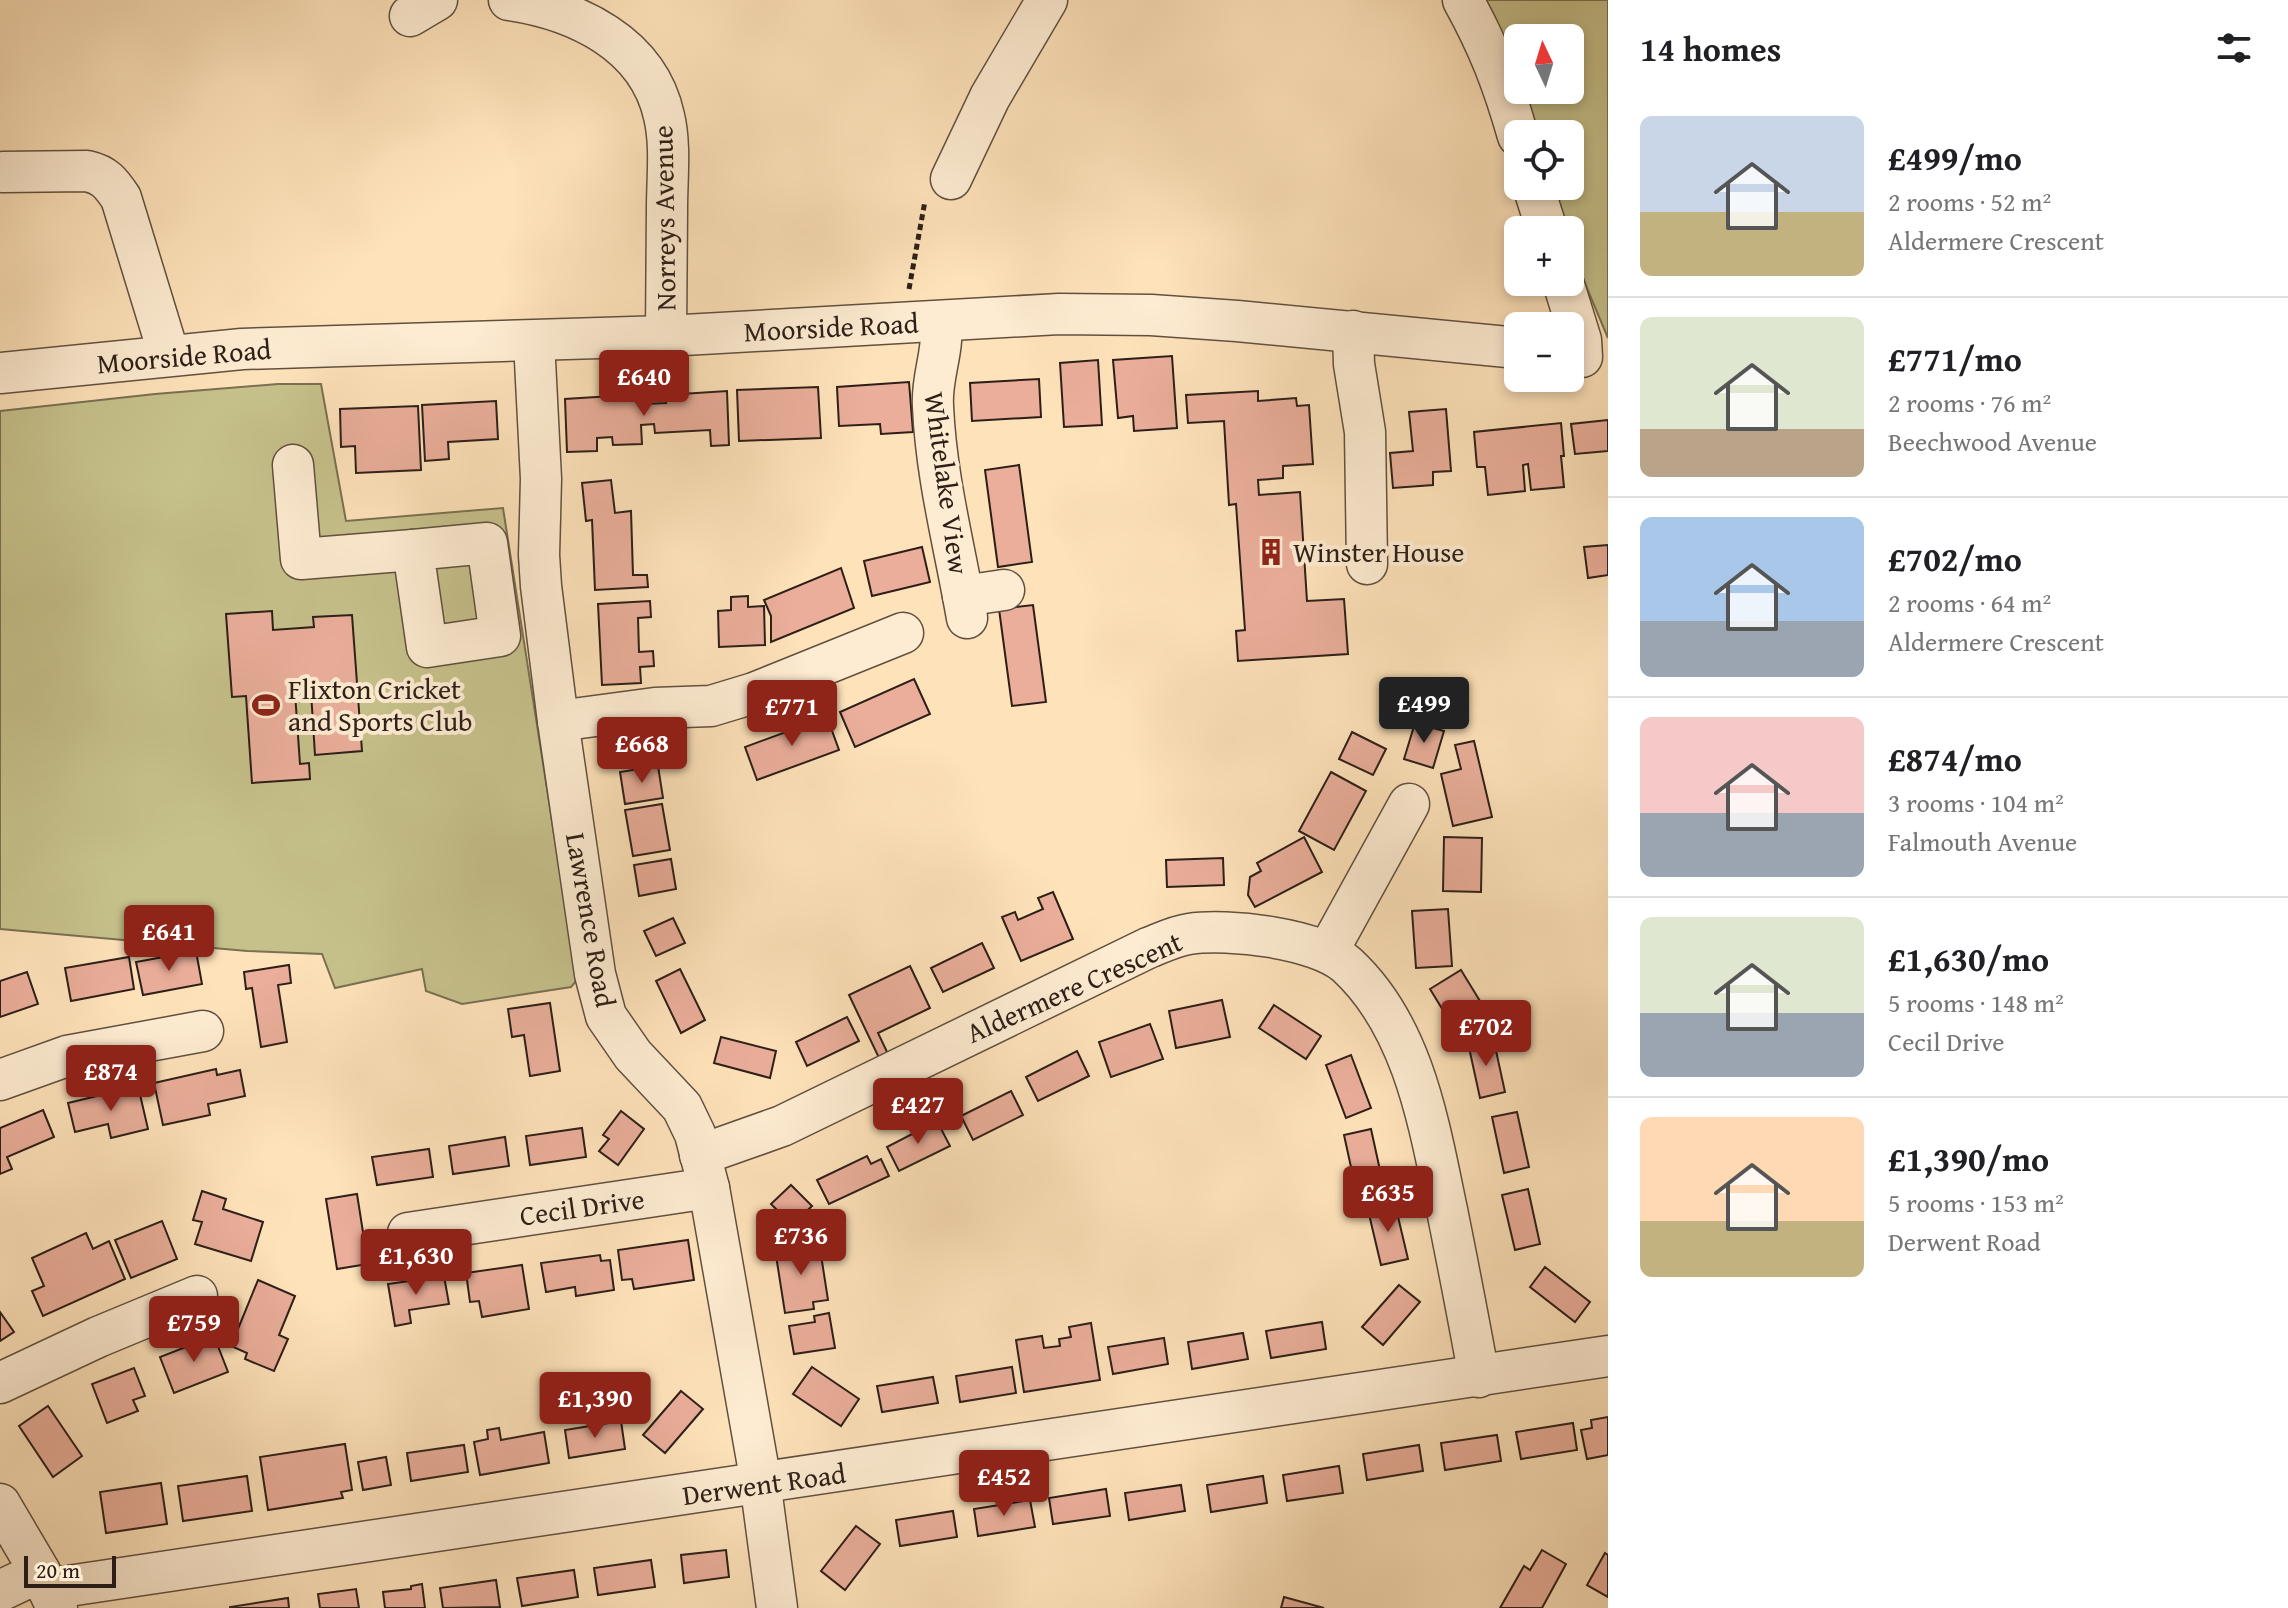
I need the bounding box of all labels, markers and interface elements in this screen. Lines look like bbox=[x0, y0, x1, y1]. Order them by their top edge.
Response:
north arrow bbox=[1504, 24, 1584, 104]
map controls bbox=[1504, 24, 1584, 392]
text: 14 homes bbox=[1640, 24, 1781, 73]
icon: filters bbox=[2212, 26, 2256, 70]
button: locate bbox=[1504, 120, 1584, 200]
street label: Norreys Avenue bbox=[641, 125, 686, 311]
text: £499/mo bbox=[1888, 133, 2022, 182]
icon: home bbox=[1704, 148, 1800, 244]
text: 2 rooms · 52 m² bbox=[1888, 182, 2051, 221]
button: + bbox=[1504, 216, 1584, 296]
text: Aldermere Crescent bbox=[1888, 221, 2104, 260]
street label: Moorside Road bbox=[743, 301, 919, 352]
button: − bbox=[1504, 312, 1584, 392]
street label: Moorside Road bbox=[95, 327, 273, 384]
text: £771/mo bbox=[1888, 334, 2022, 383]
icon: home bbox=[1704, 349, 1800, 445]
pin: £640 bbox=[597, 350, 691, 418]
text: £640 bbox=[617, 356, 671, 395]
text: 2 rooms · 76 m² bbox=[1888, 383, 2051, 422]
street label: Whitelake View bbox=[914, 389, 981, 577]
text: Beechwood Avenue bbox=[1888, 422, 2097, 461]
place label: Winster House bbox=[1293, 531, 1465, 572]
text: £702/mo bbox=[1888, 534, 2022, 583]
building icon: Winster House bbox=[1256, 537, 1286, 567]
icon: home bbox=[1704, 549, 1800, 645]
text: 2 rooms · 64 m² bbox=[1888, 583, 2051, 622]
text: Aldermere Crescent bbox=[1888, 622, 2104, 661]
place label: Flixton Cricket and Sports Club bbox=[288, 668, 473, 741]
pin: £499 bbox=[1377, 677, 1471, 745]
pin: £771 bbox=[745, 680, 839, 748]
text: £499 bbox=[1397, 683, 1451, 722]
text: £771 bbox=[765, 686, 819, 725]
sports icon: Flixton Cricket and Sports Club bbox=[251, 690, 281, 720]
pin: £668 bbox=[595, 717, 689, 785]
text: £668 bbox=[615, 723, 669, 762]
text: £874/mo bbox=[1888, 734, 2022, 783]
icon: home bbox=[1704, 749, 1800, 845]
text: 3 rooms · 104 m² bbox=[1888, 783, 2064, 822]
text: Falmouth Avenue bbox=[1888, 822, 2077, 861]
street label: Lawrence Road bbox=[556, 829, 627, 1010]
pin: £641 bbox=[122, 905, 216, 973]
text: £641 bbox=[142, 911, 196, 950]
street label: Aldermere Crescent bbox=[959, 920, 1189, 1053]
text: £1,630/mo bbox=[1888, 934, 2049, 983]
icon: home bbox=[1704, 949, 1800, 1045]
text: 5 rooms · 148 m² bbox=[1888, 983, 2064, 1022]
pin: £702 bbox=[1439, 1000, 1533, 1068]
text: £702 bbox=[1459, 1006, 1513, 1045]
text: Cecil Drive bbox=[1888, 1022, 2005, 1061]
pin: £874 bbox=[64, 1045, 158, 1113]
text: £874 bbox=[84, 1051, 138, 1090]
pin: £427 bbox=[871, 1078, 965, 1146]
text: £427 bbox=[891, 1084, 945, 1123]
text: £1,390/mo bbox=[1888, 1134, 2049, 1183]
icon: home bbox=[1704, 1149, 1800, 1245]
pin: £635 bbox=[1341, 1166, 1435, 1234]
text: £635 bbox=[1361, 1172, 1415, 1211]
street label: Cecil Drive bbox=[517, 1177, 647, 1236]
text: 5 rooms · 153 m² bbox=[1888, 1183, 2064, 1222]
pin: £736 bbox=[754, 1209, 848, 1277]
text: £736 bbox=[774, 1215, 828, 1254]
text: Derwent Road bbox=[1888, 1222, 2041, 1261]
pin: £1,630 bbox=[351, 1229, 481, 1297]
text: £1,630 bbox=[379, 1235, 453, 1274]
pin: £759 bbox=[147, 1296, 241, 1364]
text: £759 bbox=[167, 1302, 221, 1341]
pin: £1,390 bbox=[530, 1372, 660, 1440]
text: £1,390 bbox=[558, 1378, 632, 1417]
pin: £452 bbox=[957, 1450, 1051, 1518]
street label: Derwent Road bbox=[680, 1452, 848, 1515]
text: £452 bbox=[977, 1456, 1031, 1495]
scale bar bbox=[24, 1552, 116, 1588]
text: 20 m bbox=[36, 1554, 80, 1586]

